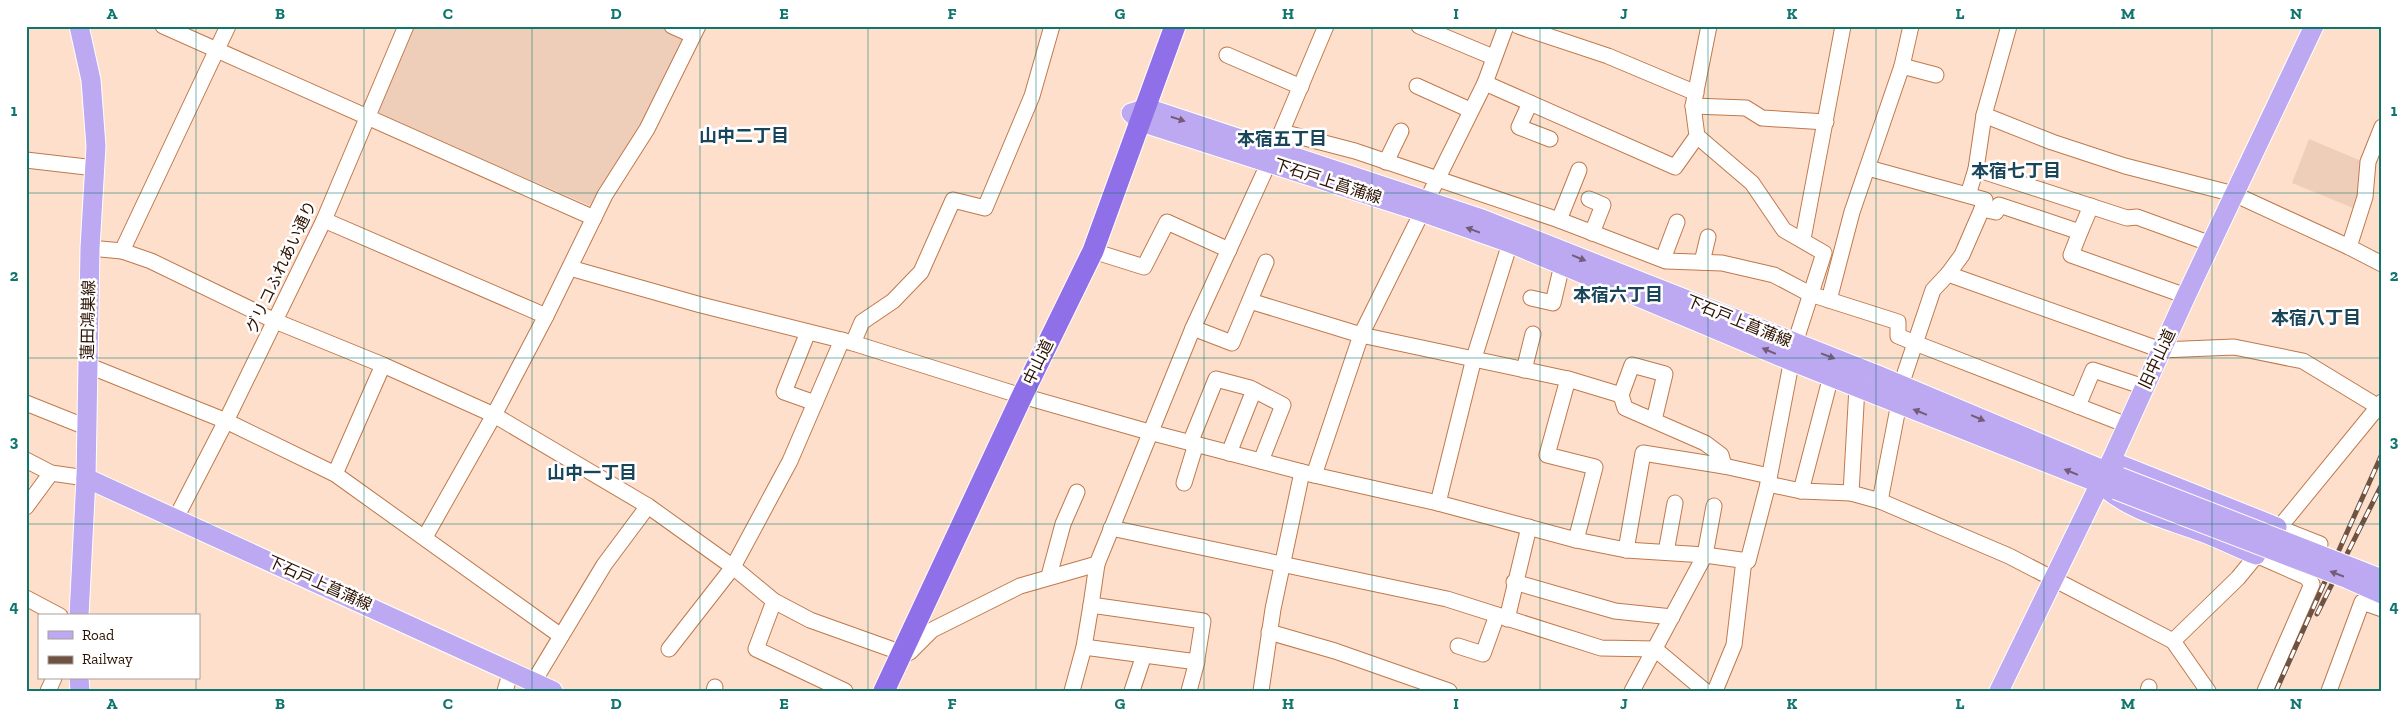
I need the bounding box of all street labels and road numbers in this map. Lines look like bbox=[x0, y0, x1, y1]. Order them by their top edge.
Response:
street label: 下石戸上菖蒲線 bbox=[1272, 155, 1384, 207]
street label: グリコふれあい通り bbox=[242, 198, 320, 336]
street label: 蓮田鴻巣線 bbox=[78, 280, 98, 360]
street label: 下石戸上菖蒲線 bbox=[1684, 291, 1794, 351]
street label: 旧中山道 bbox=[2135, 326, 2179, 392]
street label: 中山道 bbox=[1019, 336, 1057, 388]
street label: 下石戸上菖蒲線 bbox=[265, 552, 375, 614]

